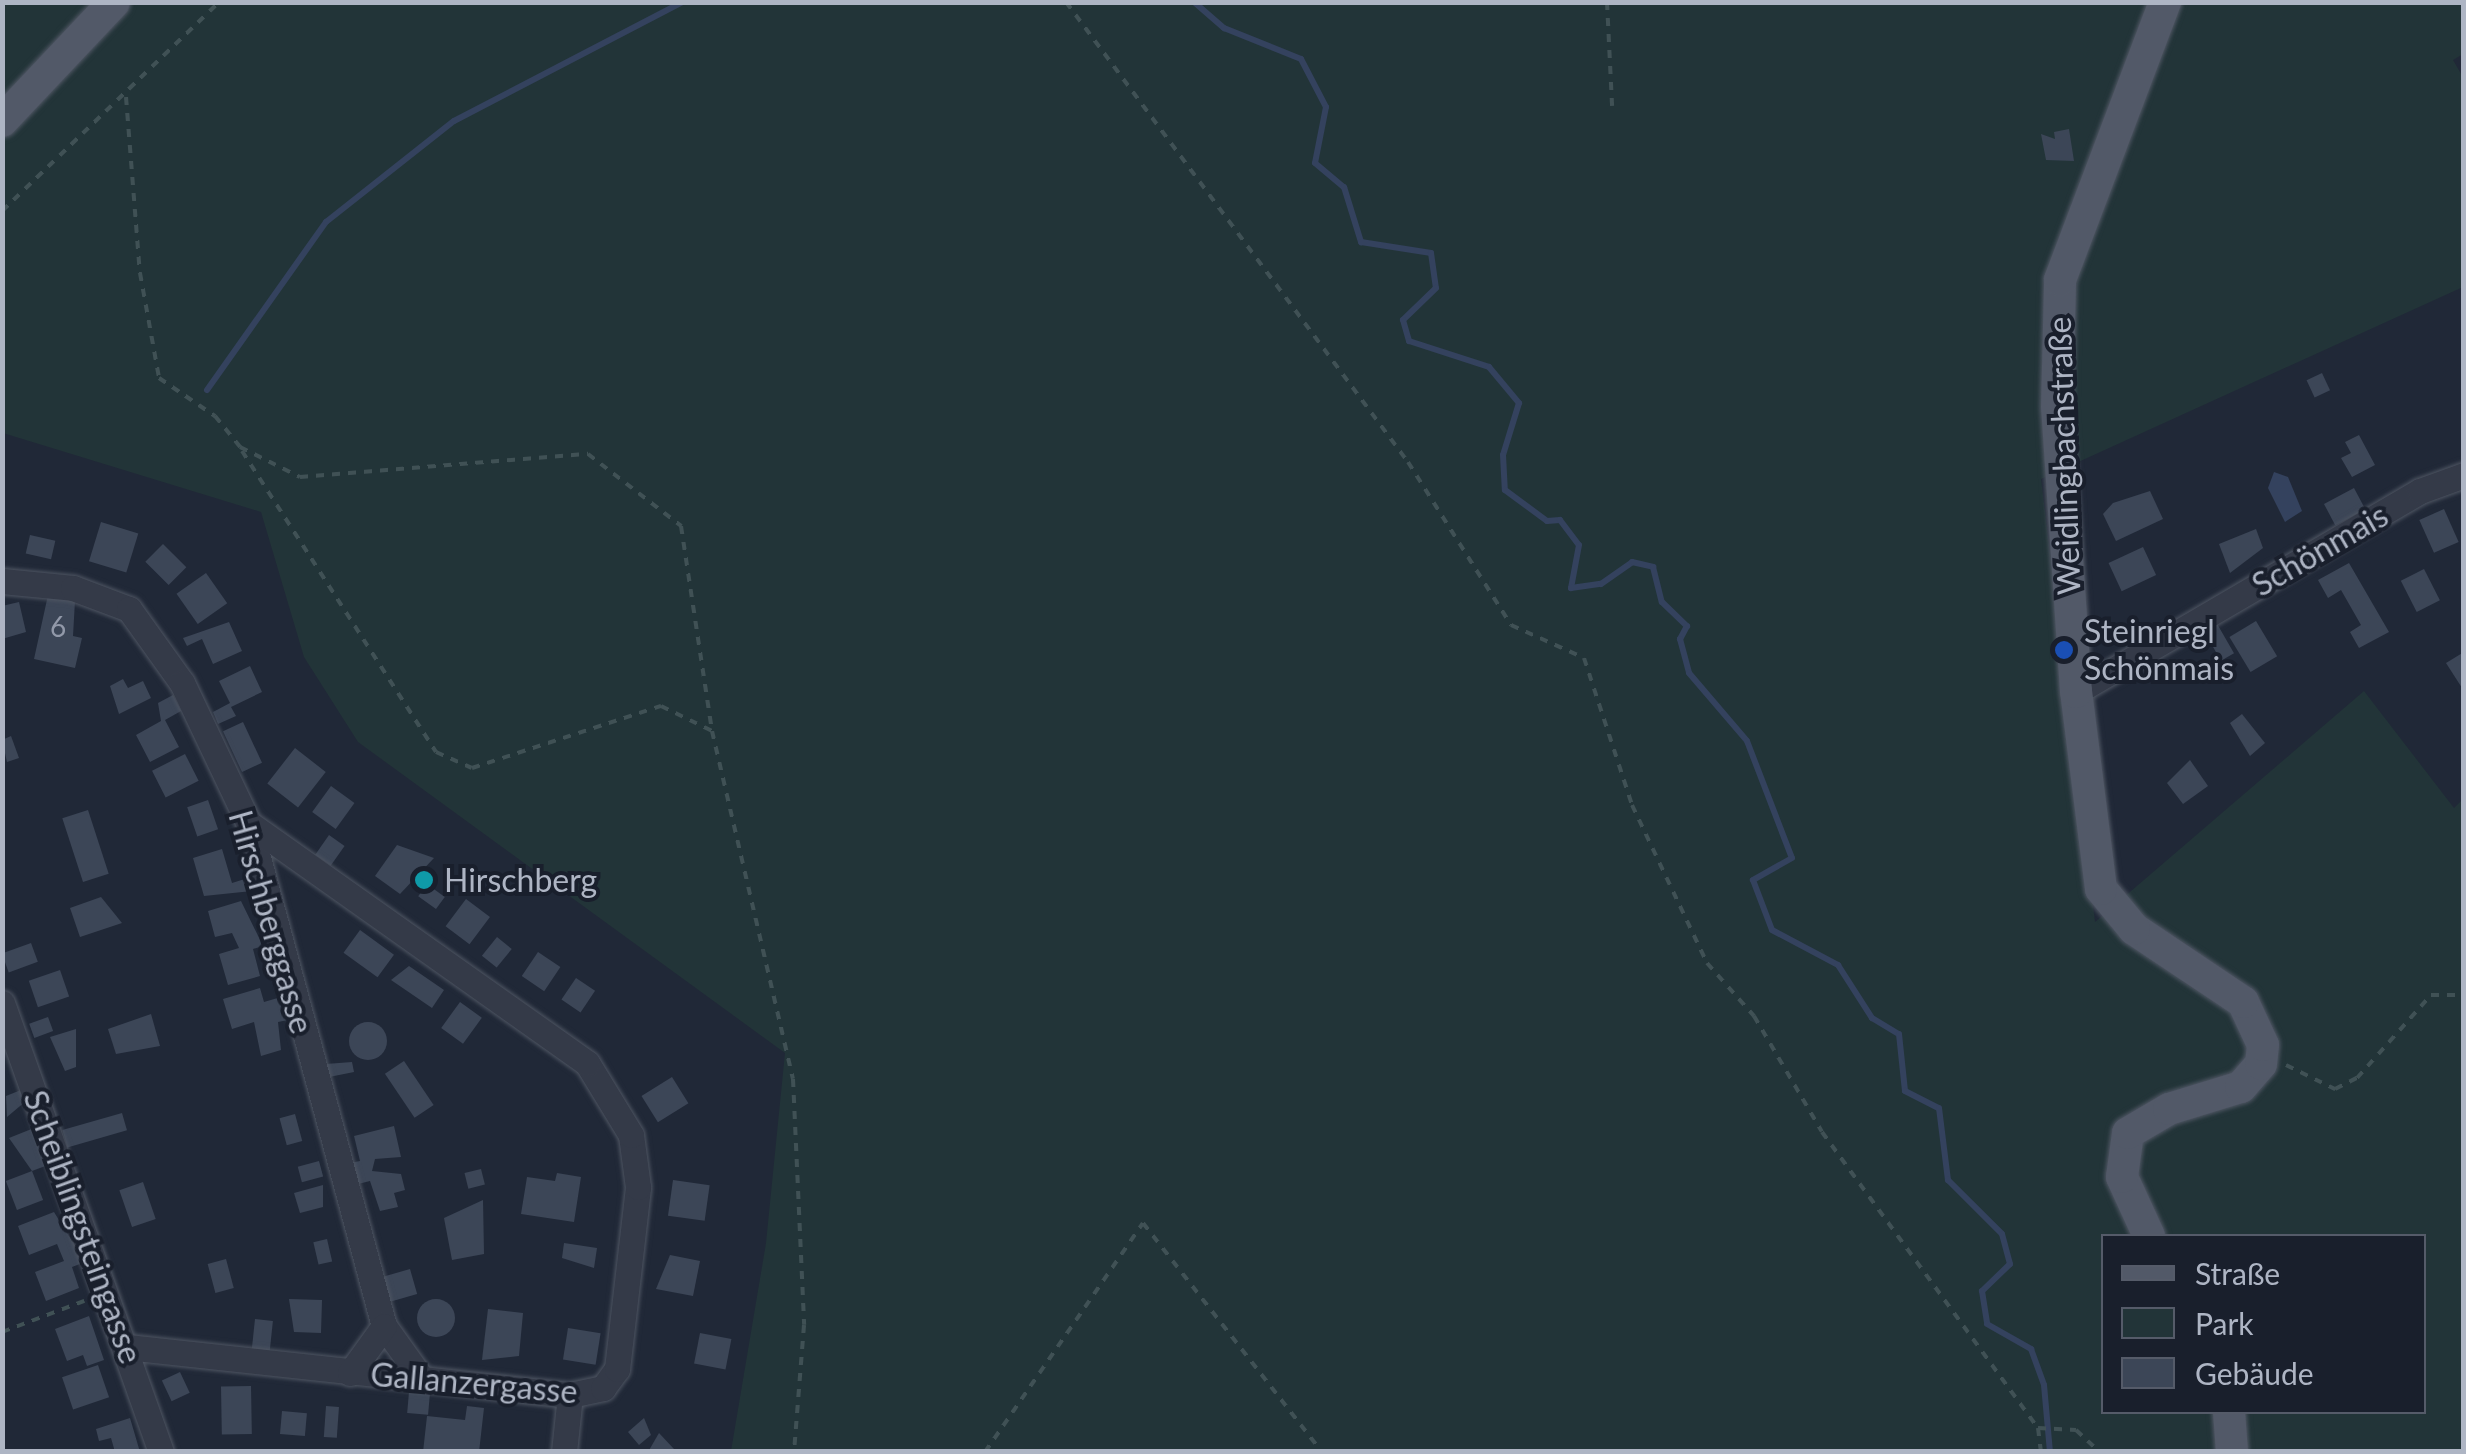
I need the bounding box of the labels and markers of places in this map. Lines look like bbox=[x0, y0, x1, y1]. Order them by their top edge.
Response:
place label: Steinriegl Schönmais bbox=[2084, 613, 2234, 688]
marker: Steinriegl Schönmais bbox=[2053, 639, 2075, 661]
place label: Hirschberg bbox=[444, 861, 597, 899]
marker: Hirschberg bbox=[413, 869, 435, 891]

